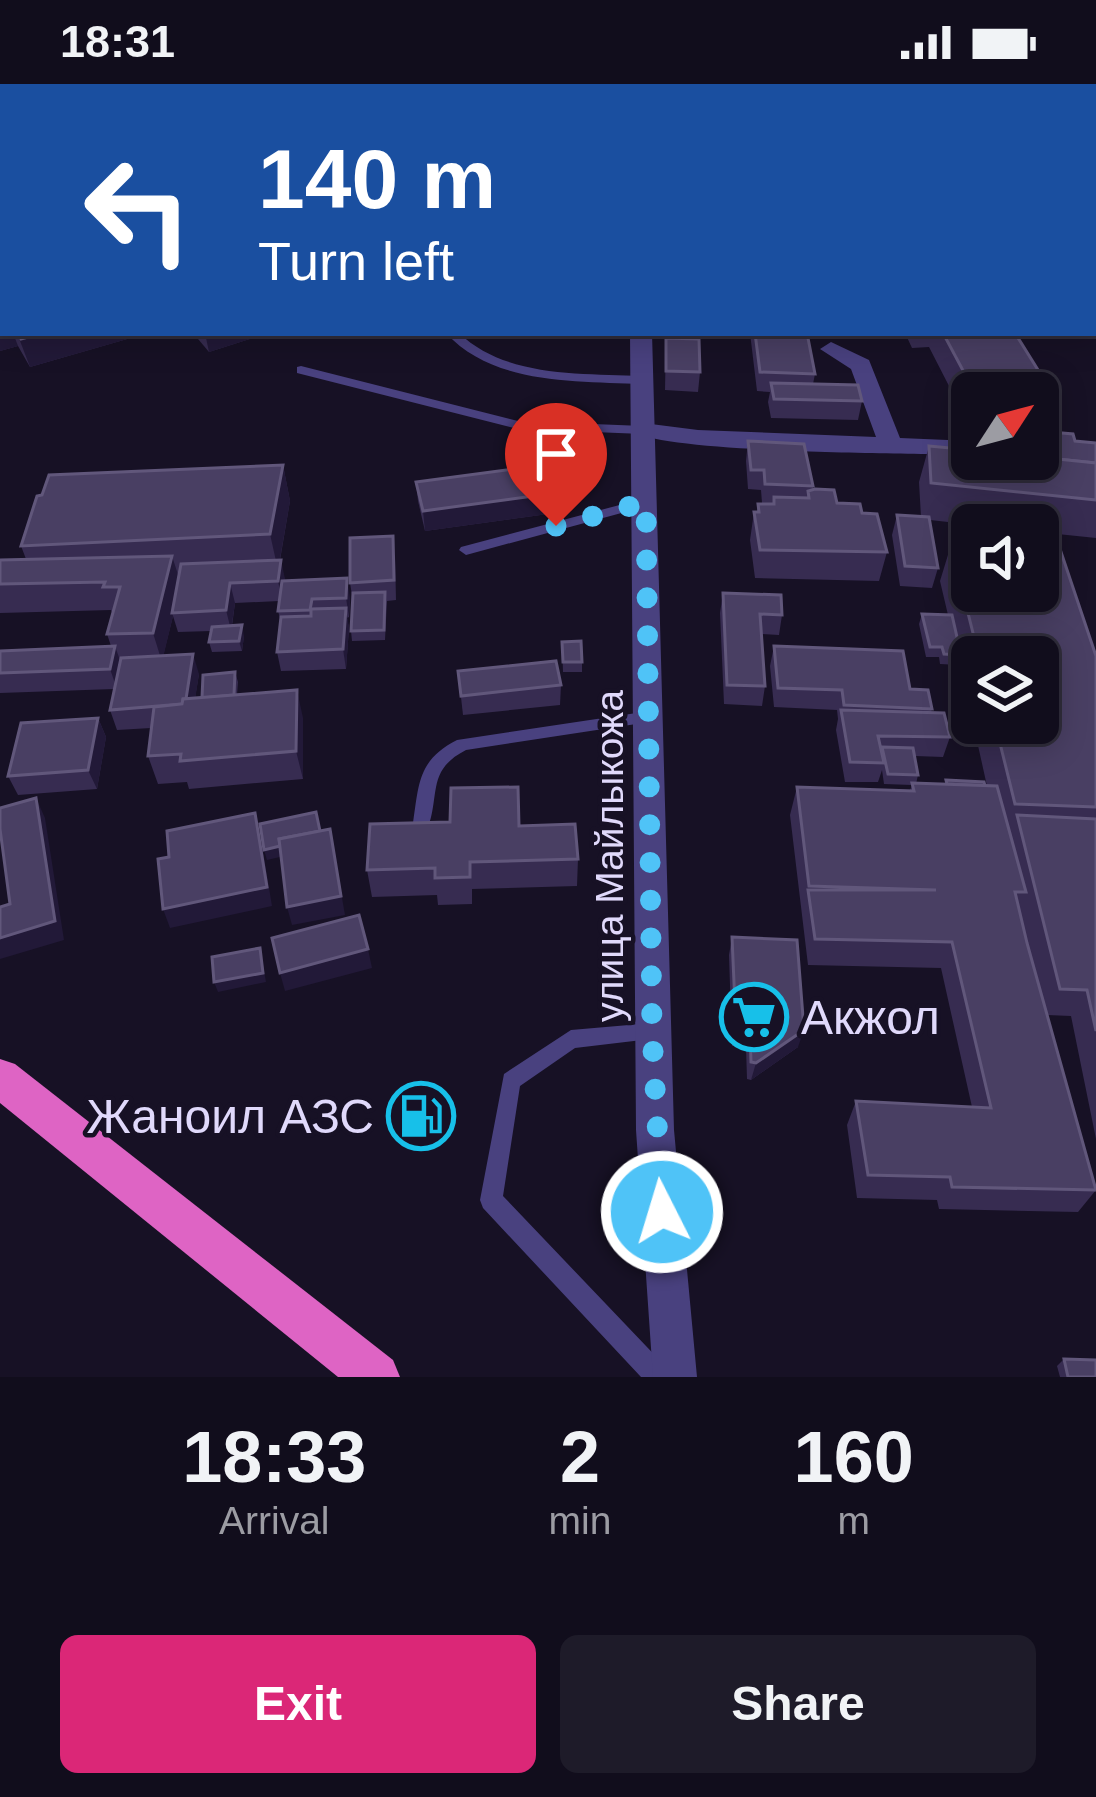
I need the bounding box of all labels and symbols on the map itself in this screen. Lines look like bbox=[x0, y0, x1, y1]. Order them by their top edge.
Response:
north arrow bbox=[951, 372, 1059, 480]
pin bbox=[505, 403, 607, 526]
street label: улица Майлыкожа bbox=[588, 690, 631, 1022]
supermarket icon: Акжол bbox=[719, 982, 789, 1052]
place label: Акжол bbox=[801, 991, 940, 1044]
fuel station icon: Жаноил АЗС bbox=[386, 1081, 456, 1151]
place label: Жаноил АЗС bbox=[86, 1090, 374, 1143]
position arrow bbox=[599, 1149, 725, 1275]

